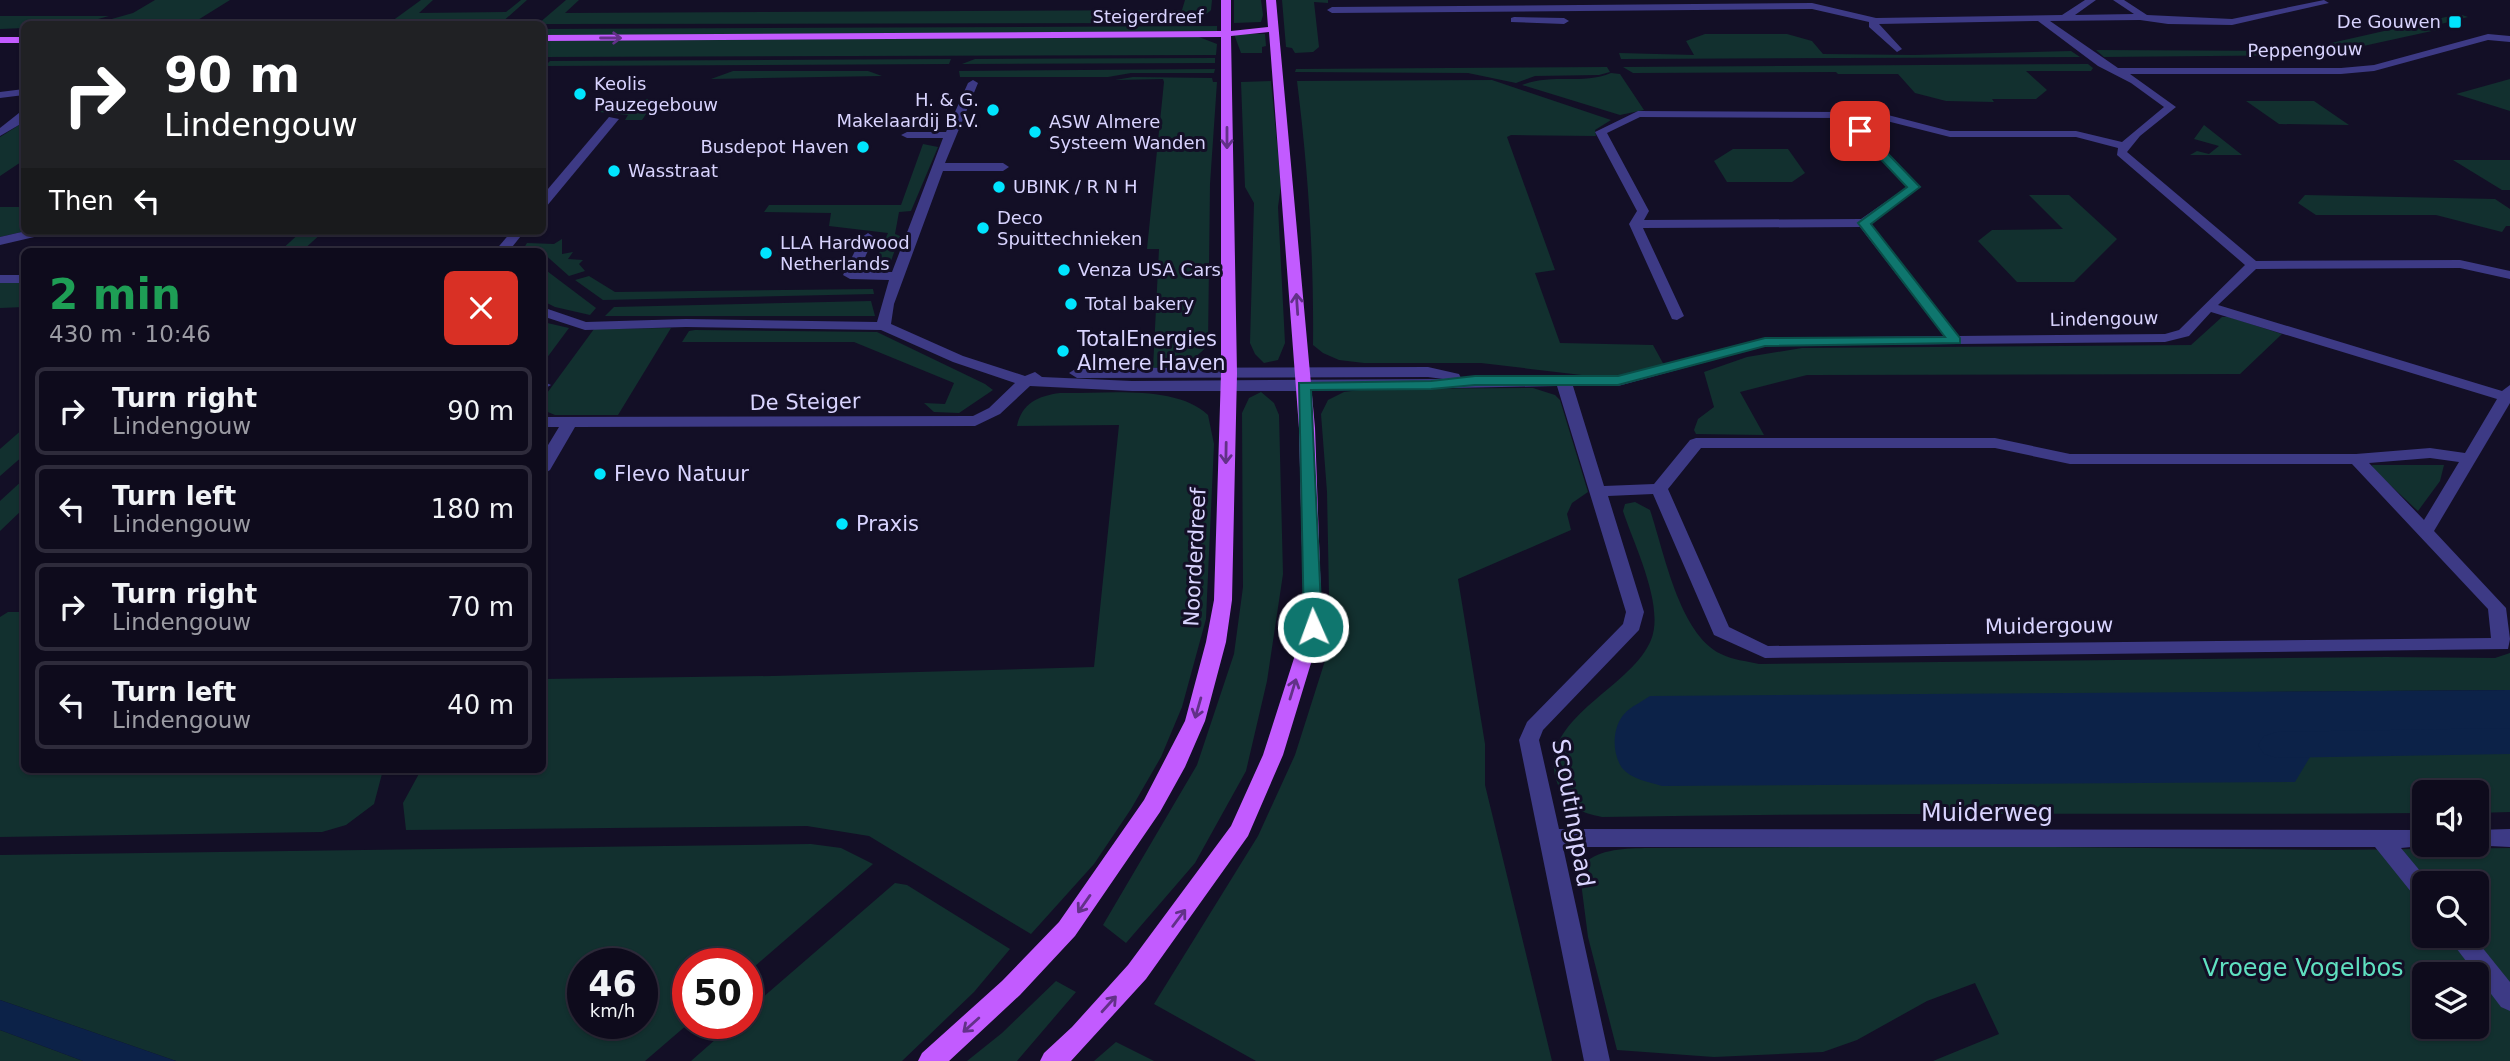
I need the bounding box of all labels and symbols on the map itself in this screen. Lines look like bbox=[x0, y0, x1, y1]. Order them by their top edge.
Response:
street label: Steigerdreef bbox=[1092, 6, 1204, 27]
place label: De Gouwen bbox=[2337, 11, 2441, 32]
marker: De Gouwen bbox=[2447, 14, 2463, 30]
one-way arrow bbox=[599, 31, 622, 45]
street label: Peppengouw bbox=[2247, 38, 2363, 61]
place label: Keolis Pauzegebouw bbox=[594, 73, 718, 115]
marker: Keolis Pauzegebouw bbox=[572, 86, 588, 102]
place label: H. & G. Makelaardij B.V. bbox=[837, 89, 979, 131]
pin bbox=[1830, 101, 1890, 161]
marker: H. & G. Makelaardij B.V. bbox=[985, 102, 1001, 118]
place label: ASW Almere Systeem Wanden bbox=[1049, 111, 1206, 153]
marker: ASW Almere Systeem Wanden bbox=[1027, 124, 1043, 140]
one-way arrow bbox=[1220, 126, 1234, 149]
place label: Busdepot Haven bbox=[700, 136, 849, 157]
marker: Busdepot Haven bbox=[855, 139, 871, 155]
place label: Wasstraat bbox=[628, 160, 718, 181]
marker: Wasstraat bbox=[606, 163, 622, 179]
place label: UBINK / R N H bbox=[1013, 176, 1138, 197]
marker: UBINK / R N H bbox=[991, 179, 1007, 195]
place label: Deco Spuittechnieken bbox=[997, 207, 1143, 249]
marker: Deco Spuittechnieken bbox=[975, 220, 991, 236]
place label: LLA Hardwood Netherlands bbox=[780, 232, 910, 274]
marker: LLA Hardwood Netherlands bbox=[758, 245, 774, 261]
place label: Venza USA Cars bbox=[1078, 259, 1221, 280]
marker: Venza USA Cars bbox=[1056, 262, 1072, 278]
place label: Total bakery bbox=[1084, 293, 1194, 314]
one-way arrow bbox=[1290, 293, 1303, 315]
marker: Total bakery bbox=[1063, 296, 1079, 312]
street label: Lindengouw bbox=[2049, 307, 2159, 330]
place label: TotalEnergies Almere Haven bbox=[1076, 327, 1226, 375]
marker: TotalEnergies Almere Haven bbox=[1055, 343, 1071, 359]
street label: De Steiger bbox=[749, 389, 861, 415]
one-way arrow bbox=[1220, 441, 1233, 464]
place label: Flevo Natuur bbox=[614, 462, 749, 486]
marker: Flevo Natuur bbox=[592, 466, 608, 482]
street label: Noorderdreef bbox=[1179, 486, 1211, 627]
place label: Praxis bbox=[856, 512, 919, 536]
marker: Praxis bbox=[834, 516, 850, 532]
position arrow bbox=[1276, 590, 1350, 664]
street label: Muidergouw bbox=[1985, 613, 2113, 639]
one-way arrow bbox=[1288, 679, 1301, 701]
one-way arrow bbox=[1191, 697, 1204, 719]
street label: Scoutingpad bbox=[1546, 737, 1600, 889]
street label: Muiderweg bbox=[1921, 799, 2053, 827]
one-way arrow bbox=[1077, 894, 1091, 913]
one-way arrow bbox=[1171, 909, 1186, 928]
speed limit sign: 50 bbox=[672, 948, 763, 1039]
park label: Vroege Vogelbos bbox=[2202, 954, 2404, 982]
one-way arrow bbox=[1101, 995, 1117, 1013]
one-way arrow bbox=[962, 1017, 980, 1033]

